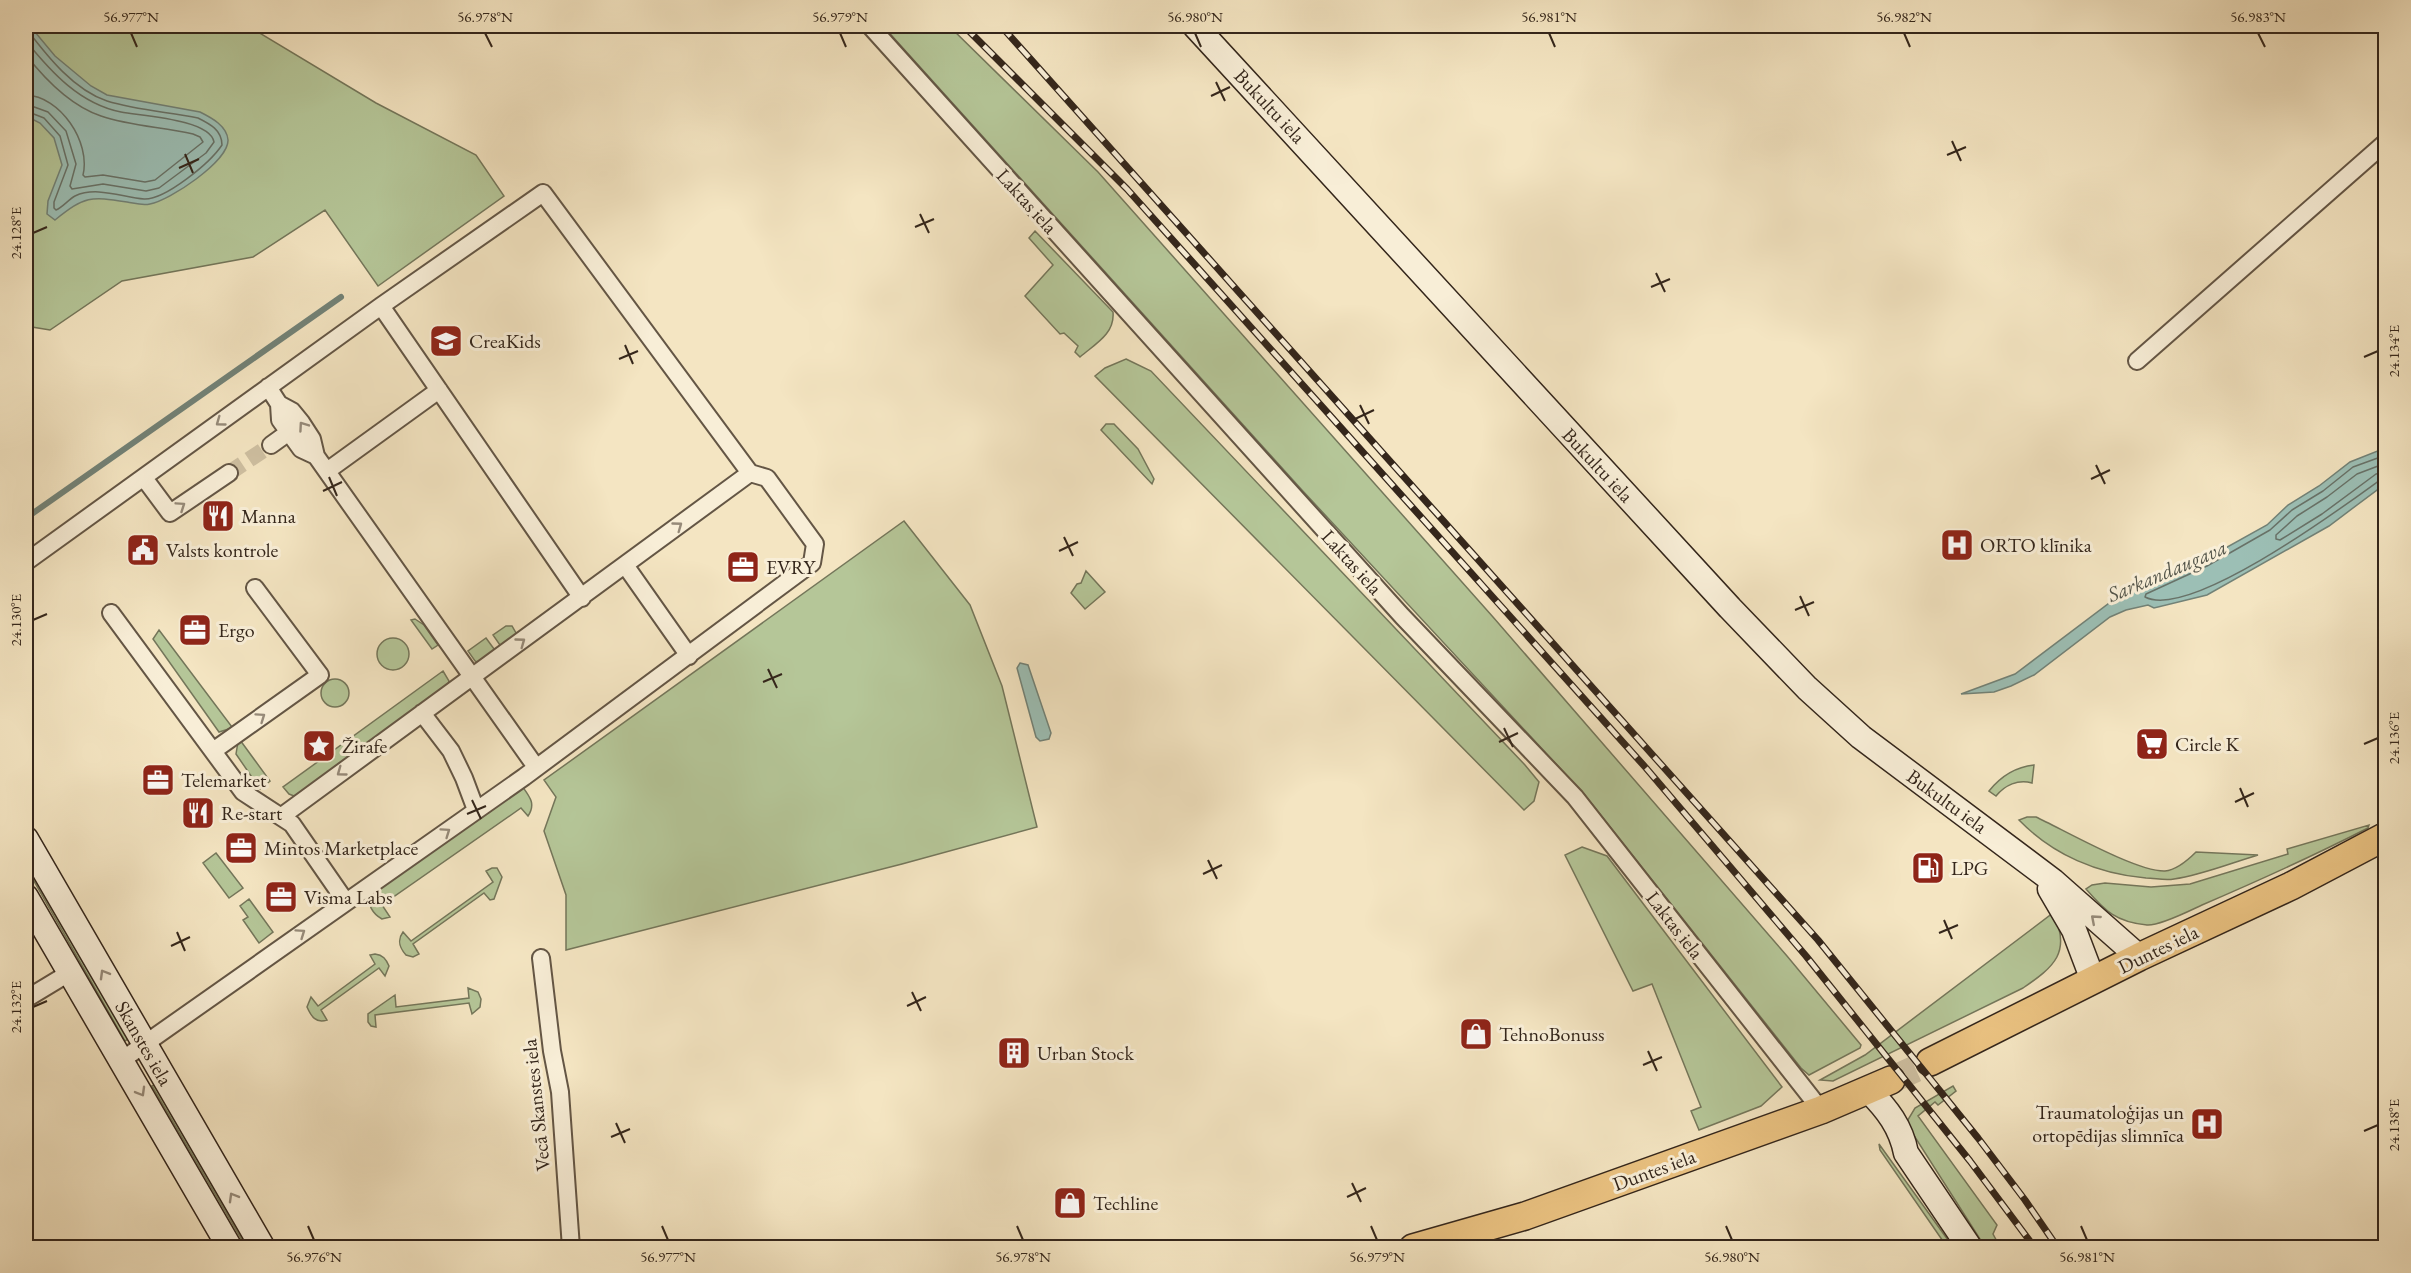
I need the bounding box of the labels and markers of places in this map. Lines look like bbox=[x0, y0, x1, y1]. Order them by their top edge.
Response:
school or university icon: CreaKids bbox=[428, 323, 464, 359]
place label: CreaKids bbox=[469, 328, 541, 354]
restaurant icon: Manna bbox=[200, 498, 236, 534]
place label: Manna bbox=[241, 503, 296, 529]
hospital icon: ORTO klīnika bbox=[1939, 527, 1975, 563]
public building icon: Valsts kontrole bbox=[125, 532, 161, 568]
place label: ORTO klīnika bbox=[1980, 532, 2092, 558]
place label: Valsts kontrole bbox=[166, 537, 279, 563]
office icon: EVRY bbox=[725, 549, 761, 585]
place label: EVRY bbox=[766, 554, 816, 580]
office icon: Ergo bbox=[177, 612, 213, 648]
place label: Ergo bbox=[218, 617, 255, 643]
supermarket icon: Circle K bbox=[2134, 726, 2170, 762]
place icon: Žirafe bbox=[301, 728, 337, 764]
place label: Circle K bbox=[2175, 731, 2240, 757]
place label: Žirafe bbox=[342, 733, 387, 759]
office icon: Telemarket bbox=[140, 762, 176, 798]
place label: Telemarket bbox=[181, 767, 267, 793]
restaurant icon: Re-start bbox=[180, 795, 216, 831]
place label: Re-start bbox=[221, 800, 283, 826]
office icon: Mintos Marketplace bbox=[223, 830, 259, 866]
place label: Mintos Marketplace bbox=[264, 835, 418, 861]
fuel station icon: LPG bbox=[1910, 850, 1946, 886]
place label: LPG bbox=[1951, 855, 1988, 881]
office icon: Visma Labs bbox=[263, 879, 299, 915]
place label: Visma Labs bbox=[304, 884, 392, 910]
shop icon: TehnoBonuss bbox=[1458, 1016, 1494, 1052]
place label: TehnoBonuss bbox=[1499, 1021, 1605, 1047]
building icon: Urban Stock bbox=[996, 1035, 1032, 1071]
place label: Urban Stock bbox=[1037, 1040, 1135, 1066]
place label: Traumatoloģijas un ortopēdijas slimnīca bbox=[2032, 1099, 2184, 1148]
hospital icon: Traumatoloģijas un ortopēdijas slimnīca bbox=[2189, 1106, 2225, 1142]
shop icon: Techline bbox=[1052, 1185, 1088, 1221]
place label: Techline bbox=[1093, 1190, 1159, 1216]

